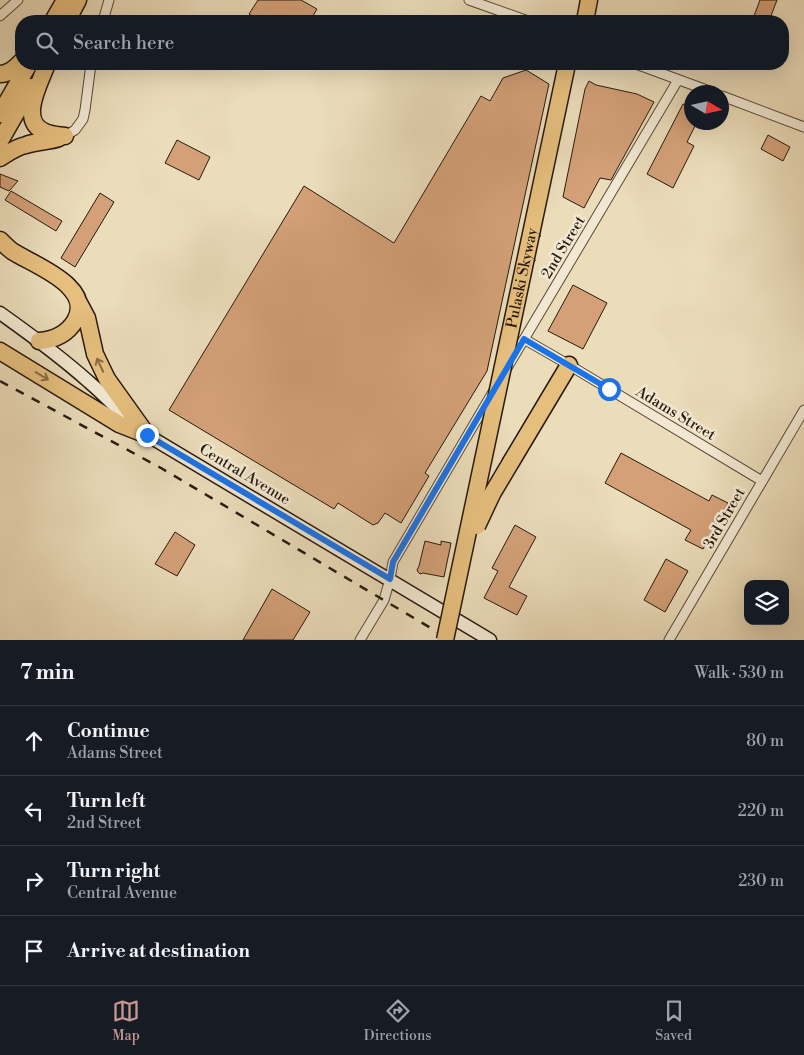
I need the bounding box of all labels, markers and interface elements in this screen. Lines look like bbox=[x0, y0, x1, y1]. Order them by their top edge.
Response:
search box bbox=[15, 15, 789, 70]
icon: search bbox=[33, 29, 61, 57]
text: Search here bbox=[73, 31, 174, 55]
north arrow bbox=[684, 85, 729, 130]
street label: 2nd Street bbox=[537, 212, 590, 282]
street label: Pulaski Skyway bbox=[502, 225, 542, 330]
one-way arrow bbox=[95, 358, 105, 373]
one-way arrow bbox=[34, 371, 48, 381]
route start bbox=[598, 378, 621, 401]
street label: Adams Street bbox=[632, 382, 720, 445]
route end bbox=[136, 424, 159, 447]
street label: Central Avenue bbox=[196, 440, 294, 509]
street label: 3rd Street bbox=[699, 484, 750, 552]
map controls bbox=[744, 580, 789, 625]
button: layers bbox=[744, 580, 789, 625]
text: 7 min bbox=[20, 660, 74, 686]
text: Walk · 530 m bbox=[695, 663, 784, 683]
text: Continue bbox=[67, 719, 150, 743]
icon: ahead bbox=[20, 727, 48, 755]
text: 80 m bbox=[746, 731, 784, 751]
text: Adams Street bbox=[67, 743, 163, 763]
text: Turn left bbox=[67, 789, 146, 813]
icon: left bbox=[20, 797, 48, 825]
text: 220 m bbox=[738, 801, 784, 821]
text: 2nd Street bbox=[67, 813, 142, 833]
text: Turn right bbox=[67, 859, 160, 883]
icon: right bbox=[20, 867, 48, 895]
text: 230 m bbox=[738, 871, 784, 891]
text: Central Avenue bbox=[67, 883, 177, 903]
icon: arrive bbox=[20, 937, 48, 965]
text: Arrive at destination bbox=[67, 939, 250, 963]
tab: Map bbox=[112, 997, 140, 1045]
tab: Directions bbox=[364, 997, 431, 1045]
tab: Saved bbox=[655, 997, 692, 1045]

